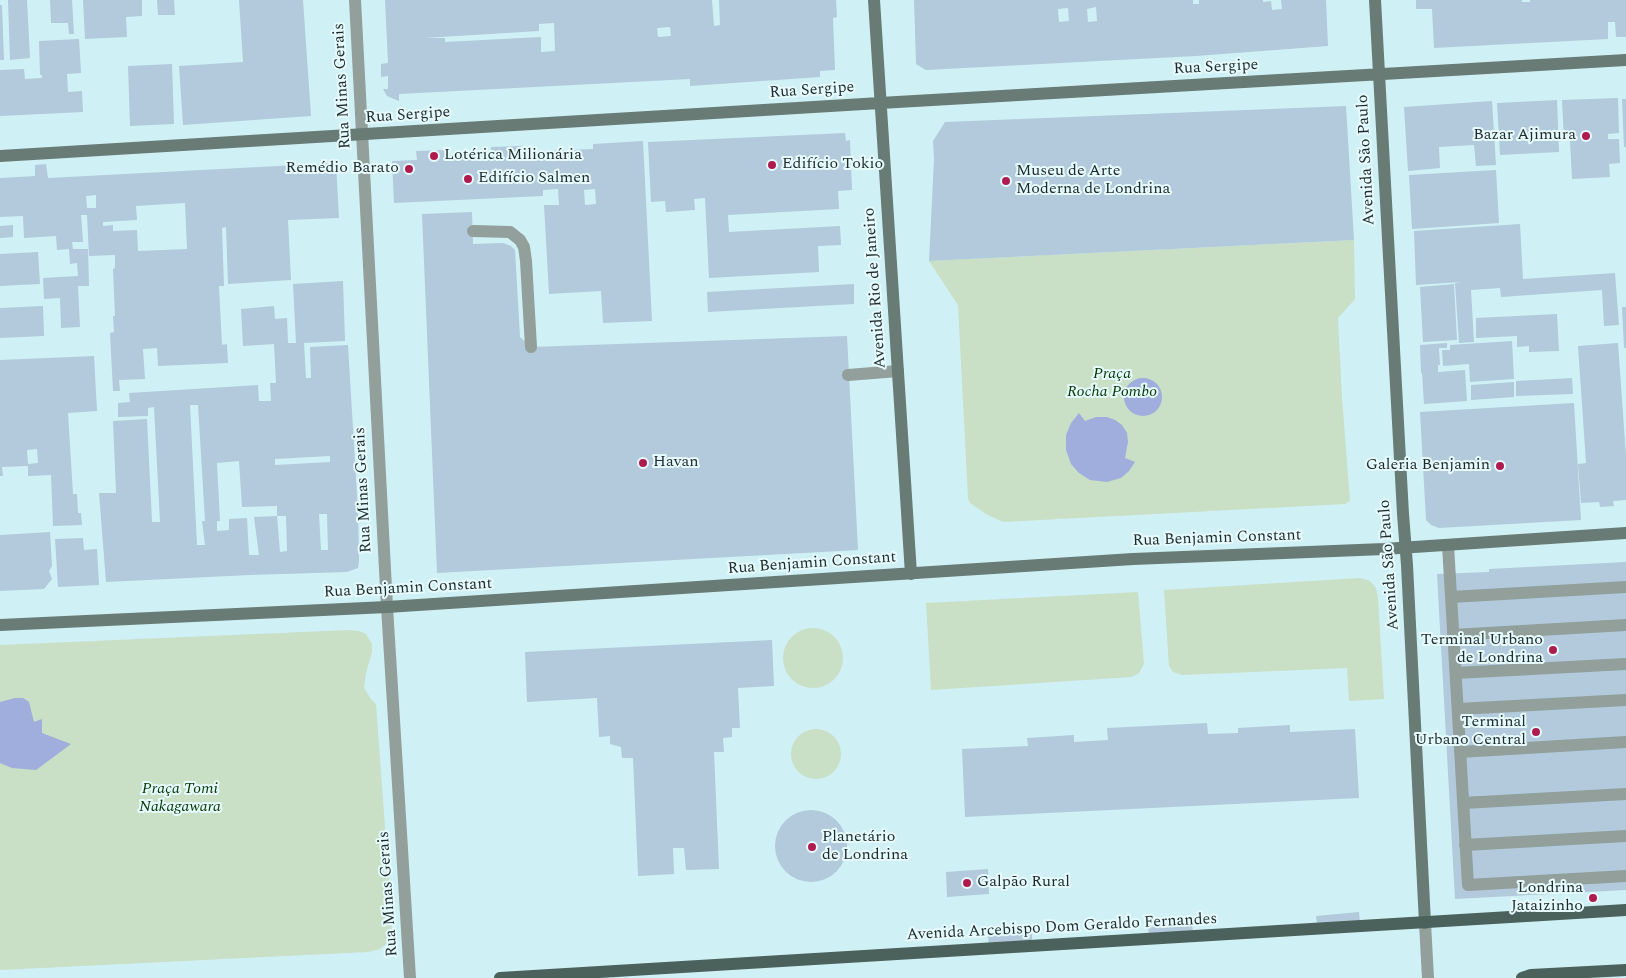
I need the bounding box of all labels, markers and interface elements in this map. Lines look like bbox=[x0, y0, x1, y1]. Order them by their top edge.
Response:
street label: Rua Minas Gerais bbox=[330, 23, 356, 149]
street label: Rua Sergipe bbox=[1173, 56, 1259, 80]
street label: Rua Sergipe bbox=[769, 78, 855, 104]
street label: Avenida São Paulo bbox=[1354, 94, 1380, 226]
street label: Rua Sergipe bbox=[365, 103, 451, 129]
place label: Bazar Ajimura bbox=[1473, 126, 1576, 146]
marker: Bazar Ajimura bbox=[1580, 130, 1592, 142]
place label: Lotérica Milionária bbox=[444, 146, 582, 166]
marker: Lotérica Milionária bbox=[428, 150, 440, 162]
place label: Edifício Tokio bbox=[782, 155, 883, 175]
place label: Remédio Barato bbox=[286, 159, 399, 179]
marker: Edifício Tokio bbox=[766, 159, 778, 171]
place label: Museu de Arte Moderna de Londrina bbox=[1016, 162, 1170, 200]
marker: Remédio Barato bbox=[403, 163, 415, 175]
place label: Edifício Salmen bbox=[478, 169, 590, 189]
marker: Edifício Salmen bbox=[462, 173, 474, 185]
marker: Museu de Arte Moderna de Londrina bbox=[1000, 175, 1012, 187]
street label: Avenida Rio de Janeiro bbox=[861, 207, 891, 369]
park label: Praça Rocha Pombo bbox=[1067, 365, 1157, 403]
street label: Rua Minas Gerais bbox=[351, 427, 377, 553]
place label: Havan bbox=[653, 453, 699, 473]
place label: Galeria Benjamin bbox=[1366, 456, 1490, 476]
marker: Havan bbox=[637, 457, 649, 469]
marker: Galeria Benjamin bbox=[1494, 460, 1506, 472]
street label: Avenida São Paulo bbox=[1376, 499, 1404, 631]
street label: Rua Benjamin Constant bbox=[1132, 526, 1302, 552]
street label: Rua Benjamin Constant bbox=[727, 549, 897, 579]
street label: Rua Benjamin Constant bbox=[323, 575, 493, 603]
place label: Terminal Urbano de Londrina bbox=[1421, 631, 1543, 669]
marker: Terminal Urbano de Londrina bbox=[1547, 644, 1559, 656]
place label: Terminal Urbano Central bbox=[1415, 713, 1526, 751]
marker: Terminal Urbano Central bbox=[1530, 726, 1542, 738]
park label: Praça Tomi Nakagawara bbox=[139, 780, 221, 818]
place label: Planetário de Londrina bbox=[822, 828, 908, 866]
street label: Rua Minas Gerais bbox=[375, 830, 403, 958]
marker: Planetário de Londrina bbox=[806, 841, 818, 853]
place label: Galpão Rural bbox=[977, 873, 1070, 893]
marker: Galpão Rural bbox=[961, 877, 973, 889]
place label: Londrina Jataizinho bbox=[1511, 879, 1583, 917]
marker: Londrina Jataizinho bbox=[1587, 892, 1599, 904]
street label: Avenida Arcebispo Dom Geraldo Fernandes bbox=[906, 910, 1218, 946]

